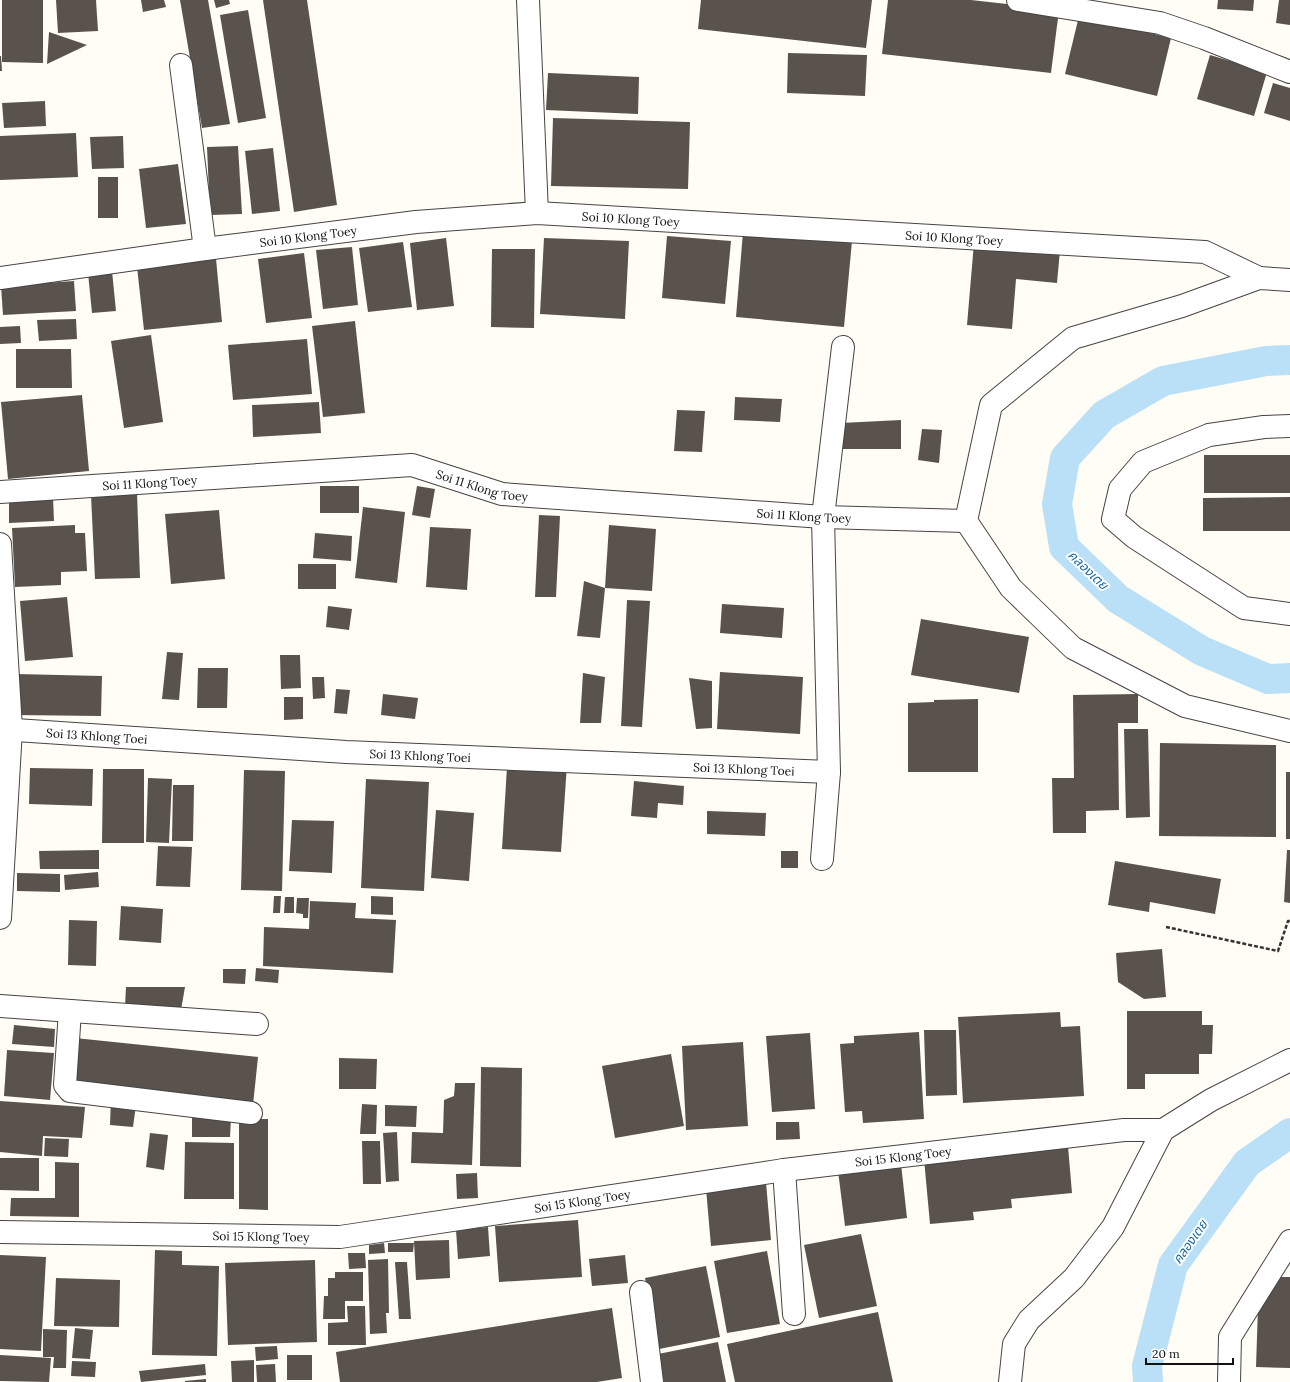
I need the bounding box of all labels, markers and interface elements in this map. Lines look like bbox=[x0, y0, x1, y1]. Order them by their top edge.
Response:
street label: Soi 10 Klong Toey bbox=[581, 208, 681, 229]
street label: Soi 10 Klong Toey bbox=[259, 222, 358, 249]
street label: Soi 10 Klong Toey bbox=[905, 227, 1004, 248]
street label: Soi 11 Klong Toey bbox=[434, 466, 529, 503]
street label: Soi 11 Klong Toey bbox=[102, 472, 198, 493]
street label: Soi 11 Klong Toey bbox=[756, 505, 852, 525]
water label: คลองเตย bbox=[1064, 547, 1113, 594]
street label: Soi 13 Khlong Toei bbox=[46, 725, 148, 746]
street label: Soi 13 Khlong Toei bbox=[369, 745, 471, 765]
street label: Soi 13 Khlong Toei bbox=[693, 759, 795, 778]
street label: Soi 15 Klong Toey bbox=[854, 1143, 953, 1169]
street label: Soi 15 Klong Toey bbox=[533, 1186, 632, 1215]
water label: คลองเตย bbox=[1169, 1216, 1212, 1267]
street label: Soi 15 Klong Toey bbox=[212, 1228, 310, 1244]
scale bar bbox=[1146, 1340, 1233, 1366]
text: 20 m bbox=[1152, 1346, 1180, 1361]

